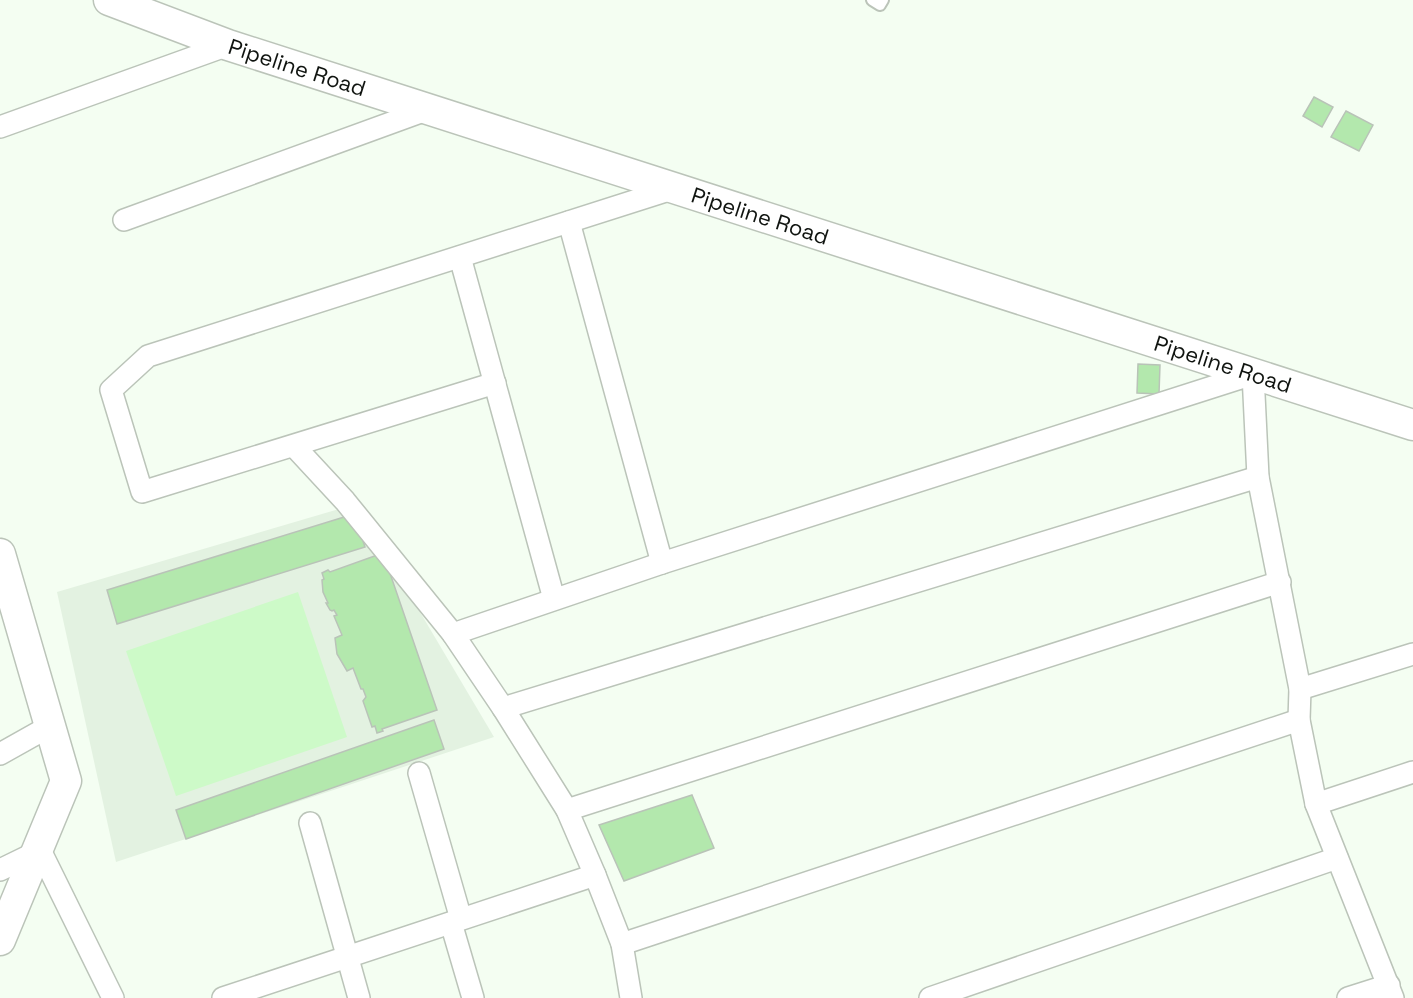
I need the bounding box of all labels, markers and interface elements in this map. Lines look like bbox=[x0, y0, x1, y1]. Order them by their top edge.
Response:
street label: Pipeline Road bbox=[225, 32, 370, 102]
street label: Pipeline Road bbox=[688, 180, 832, 251]
street label: Pipeline Road bbox=[1151, 329, 1295, 399]

